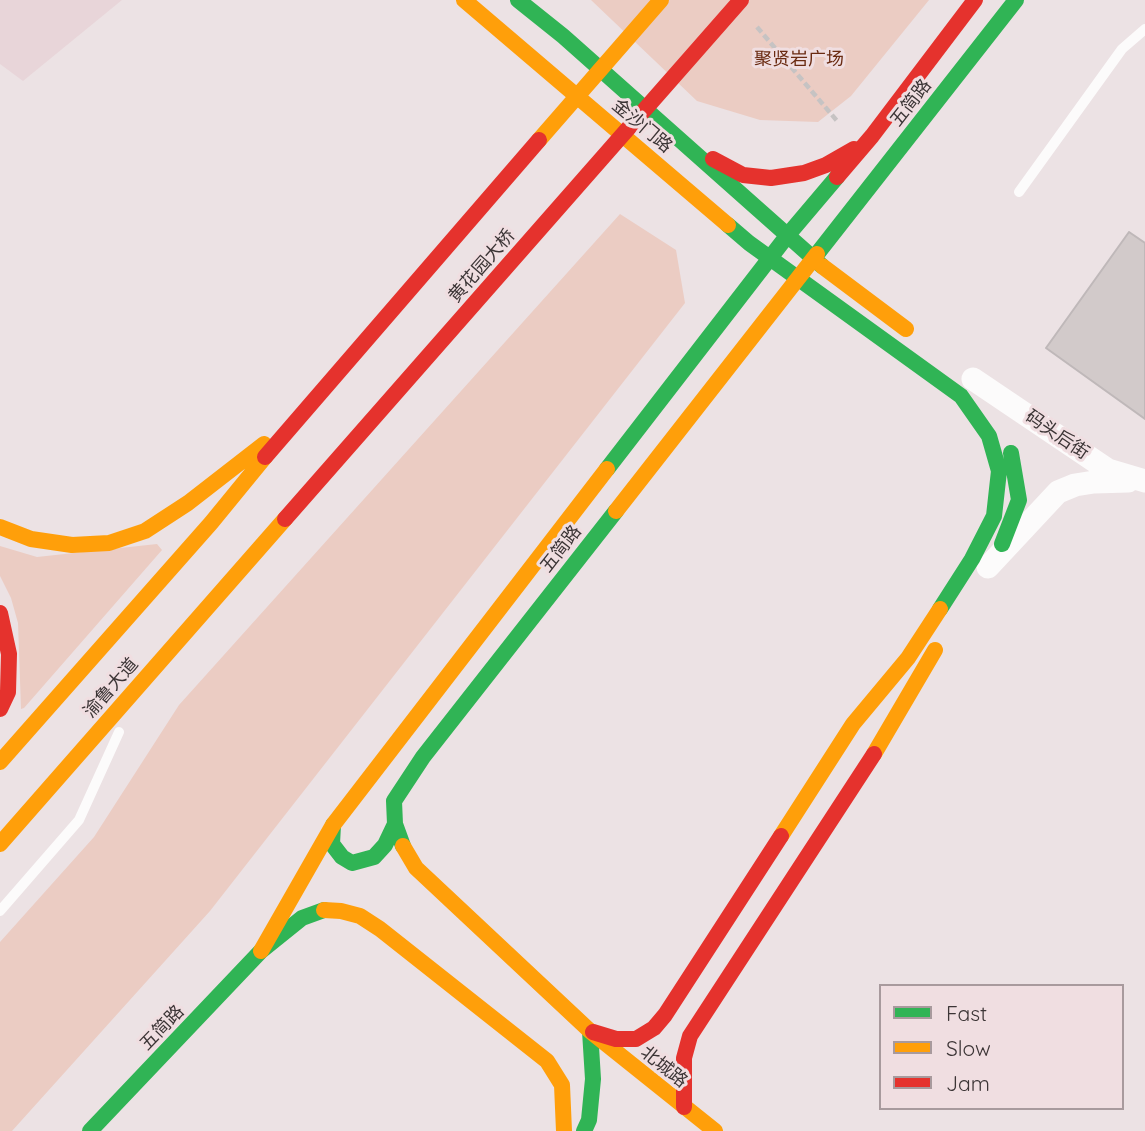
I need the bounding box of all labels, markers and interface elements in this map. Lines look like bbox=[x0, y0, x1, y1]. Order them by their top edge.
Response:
park label: 聚贤岩广场 bbox=[754, 49, 844, 71]
street label: 五简路 bbox=[886, 75, 936, 131]
street label: 金沙门路 bbox=[607, 95, 677, 157]
street label: 黄花园大桥 bbox=[444, 225, 520, 307]
street label: 码头后街 bbox=[1021, 406, 1093, 464]
street label: 五简路 bbox=[536, 521, 586, 577]
street label: 渝鲁大道 bbox=[79, 654, 143, 722]
legend bbox=[879, 984, 1124, 1110]
text: Fast bbox=[946, 1000, 987, 1026]
street label: 五简路 bbox=[135, 1001, 189, 1055]
text: Slow bbox=[946, 1035, 991, 1061]
street label: 北城路 bbox=[636, 1042, 692, 1092]
text: Jam bbox=[946, 1070, 990, 1096]

